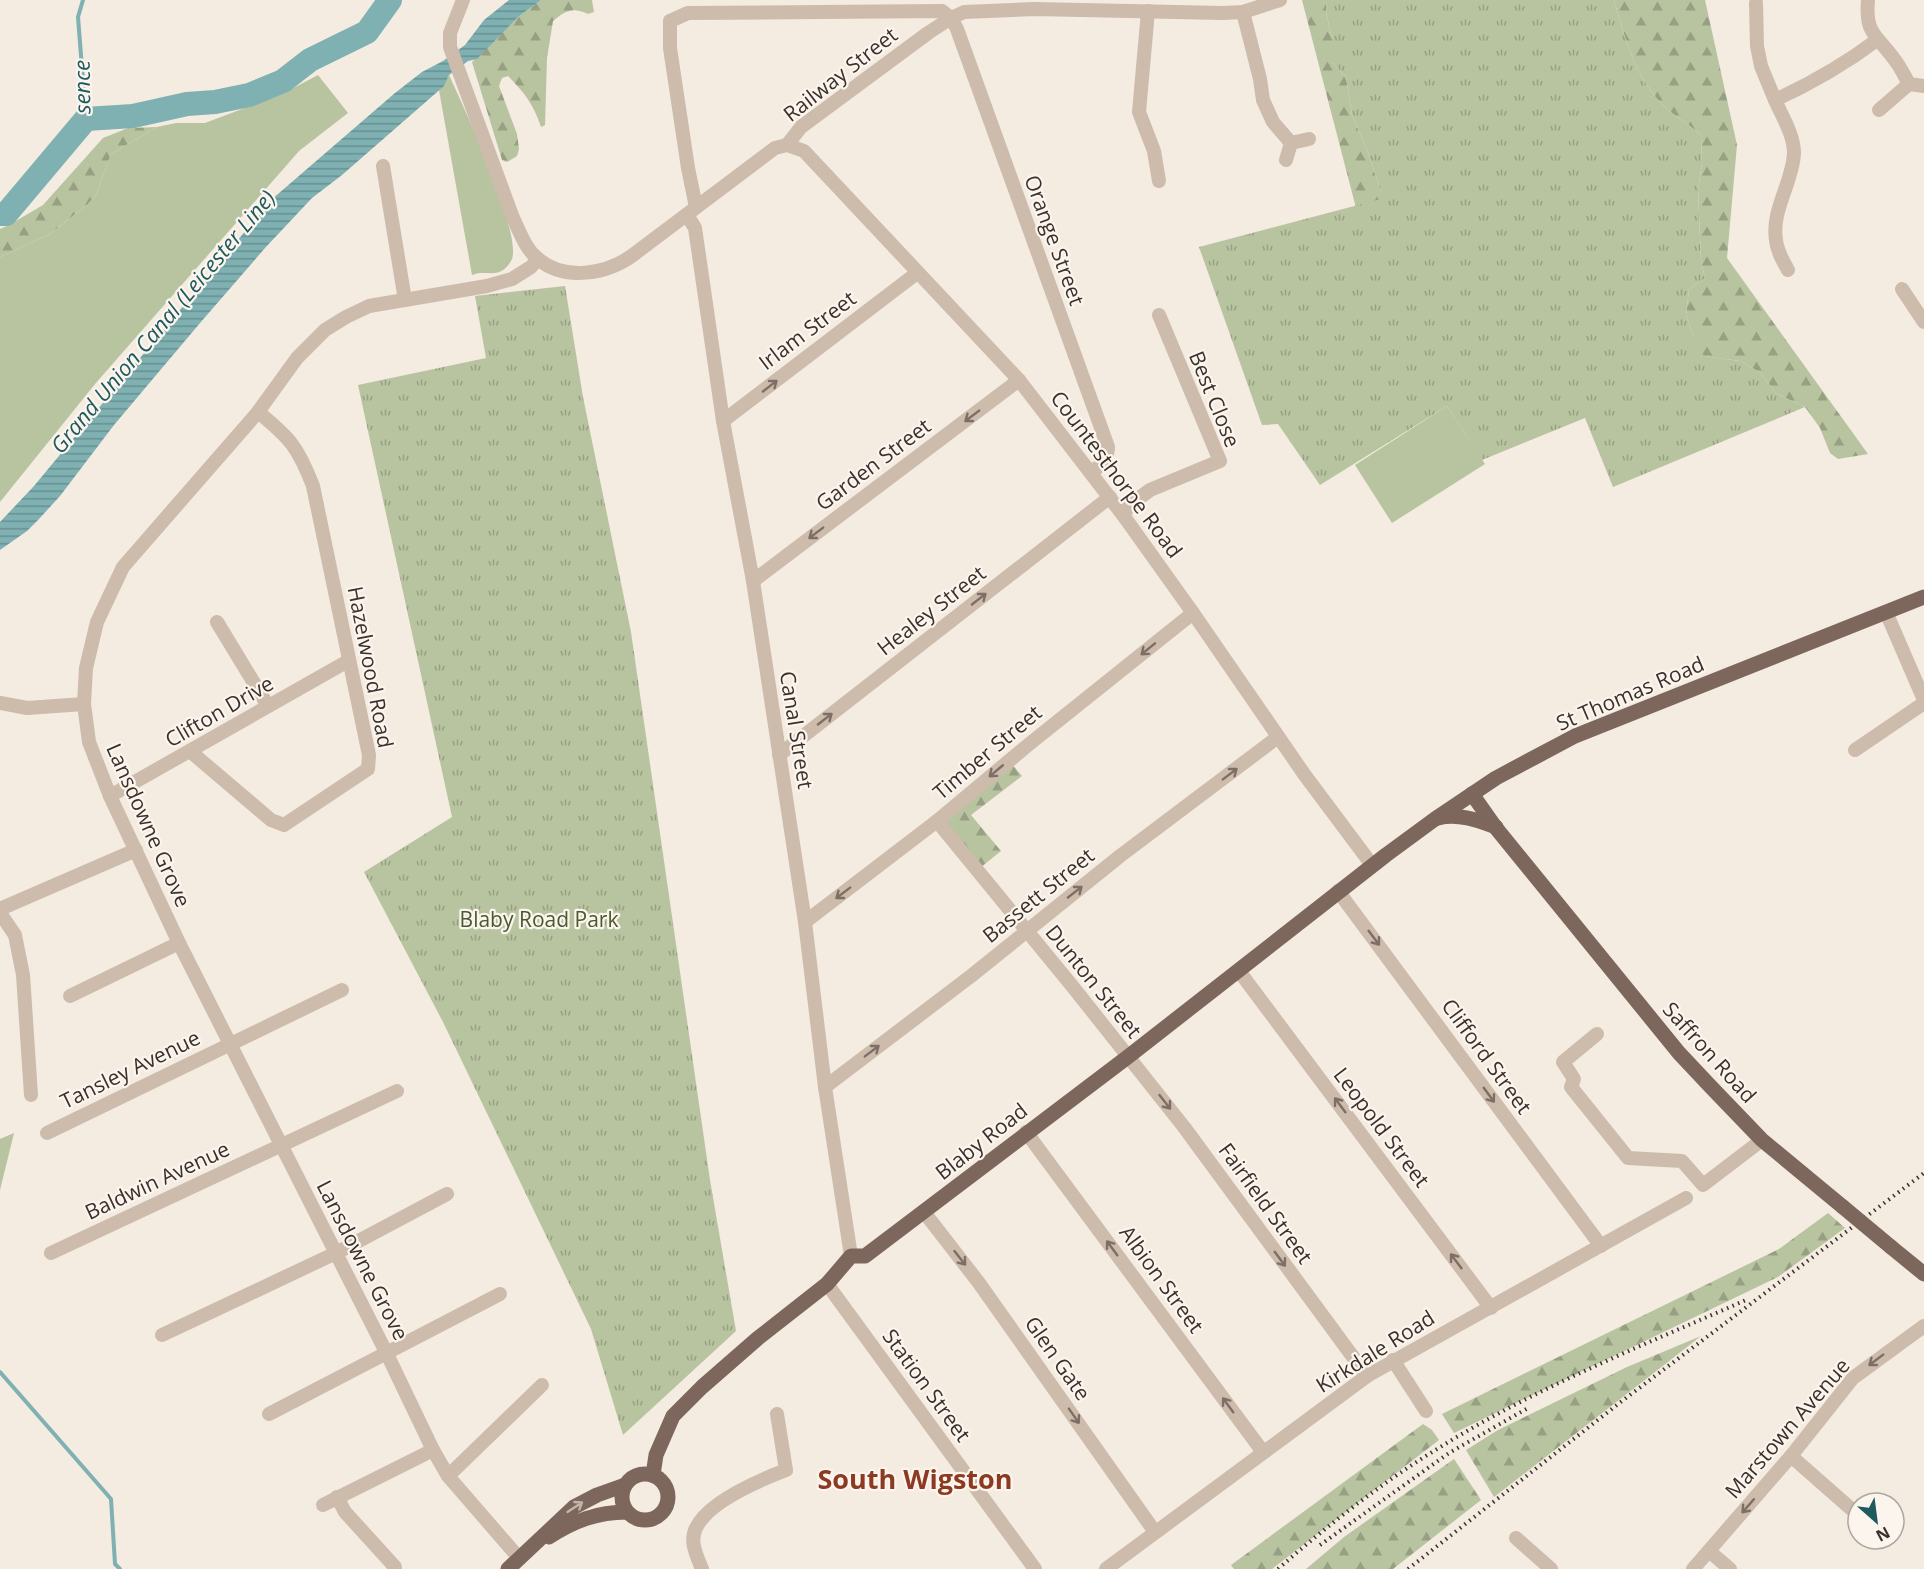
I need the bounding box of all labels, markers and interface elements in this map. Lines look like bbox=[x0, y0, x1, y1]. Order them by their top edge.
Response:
street label: Railway Street bbox=[777, 21, 903, 127]
water label: sence bbox=[66, 60, 96, 114]
street label: Orange Street bbox=[1018, 171, 1092, 309]
water label: Grand Union Canal (Leicester Line) bbox=[43, 183, 281, 459]
street label: Irlam Street bbox=[753, 284, 861, 376]
street label: Best Close bbox=[1183, 347, 1247, 451]
one-way arrow bbox=[761, 379, 777, 392]
street label: Countesthorpe Road bbox=[1045, 385, 1189, 563]
one-way arrow bbox=[964, 409, 980, 422]
street label: Garden Street bbox=[810, 412, 936, 516]
one-way arrow bbox=[809, 527, 825, 540]
street label: Healey Street bbox=[871, 559, 991, 661]
street label: Hazelwood Road bbox=[342, 584, 400, 750]
one-way arrow bbox=[971, 593, 987, 606]
one-way arrow bbox=[1141, 642, 1156, 656]
street label: St Thomas Road bbox=[1552, 649, 1708, 737]
street label: Clifton Drive bbox=[160, 669, 278, 753]
street label: Canal Street bbox=[774, 669, 820, 791]
street label: Timber Street bbox=[927, 698, 1047, 806]
one-way arrow bbox=[817, 713, 833, 726]
street label: Lansdowne Grove bbox=[100, 739, 198, 911]
one-way arrow bbox=[988, 765, 1004, 778]
one-way arrow bbox=[1222, 767, 1238, 780]
street label: Bassett Street bbox=[976, 841, 1100, 949]
one-way arrow bbox=[1067, 885, 1083, 898]
one-way arrow bbox=[836, 886, 852, 899]
park label: Blaby Road Park bbox=[460, 905, 618, 933]
street label: Dunton Street bbox=[1040, 919, 1148, 1043]
one-way arrow bbox=[1367, 930, 1380, 946]
street label: Clifford Street bbox=[1436, 993, 1538, 1119]
street label: Saffron Road bbox=[1657, 995, 1763, 1109]
street label: Tansley Avenue bbox=[55, 1023, 205, 1115]
one-way arrow bbox=[864, 1045, 880, 1058]
street label: Leopold Street bbox=[1328, 1061, 1436, 1193]
one-way arrow bbox=[1483, 1086, 1495, 1102]
one-way arrow bbox=[1158, 1094, 1171, 1110]
street label: Blaby Road bbox=[929, 1096, 1033, 1186]
one-way arrow bbox=[1333, 1097, 1346, 1113]
street label: Baldwin Avenue bbox=[80, 1134, 234, 1226]
street label: Fairfield Street bbox=[1213, 1137, 1319, 1269]
street label: Lansdowne Grove bbox=[311, 1175, 415, 1345]
street label: Albion Street bbox=[1114, 1220, 1210, 1338]
one-way arrow bbox=[1106, 1241, 1119, 1257]
one-way arrow bbox=[953, 1249, 966, 1265]
one-way arrow bbox=[1274, 1251, 1287, 1267]
one-way arrow bbox=[1450, 1253, 1463, 1269]
street label: Kirkdale Road bbox=[1310, 1303, 1440, 1399]
street label: Glen Gate bbox=[1019, 1310, 1097, 1406]
street label: Station Street bbox=[877, 1323, 977, 1447]
street label: Marstown Avenue bbox=[1718, 1352, 1856, 1504]
one-way arrow bbox=[1868, 1353, 1884, 1366]
one-way arrow bbox=[1222, 1397, 1235, 1413]
one-way arrow bbox=[1068, 1407, 1080, 1424]
district label: South Wigston bbox=[817, 1460, 1013, 1497]
north arrow bbox=[1846, 1491, 1906, 1551]
one-way arrow bbox=[1741, 1497, 1755, 1513]
one-way arrow bbox=[567, 1501, 583, 1513]
text: N bbox=[1872, 1521, 1894, 1547]

